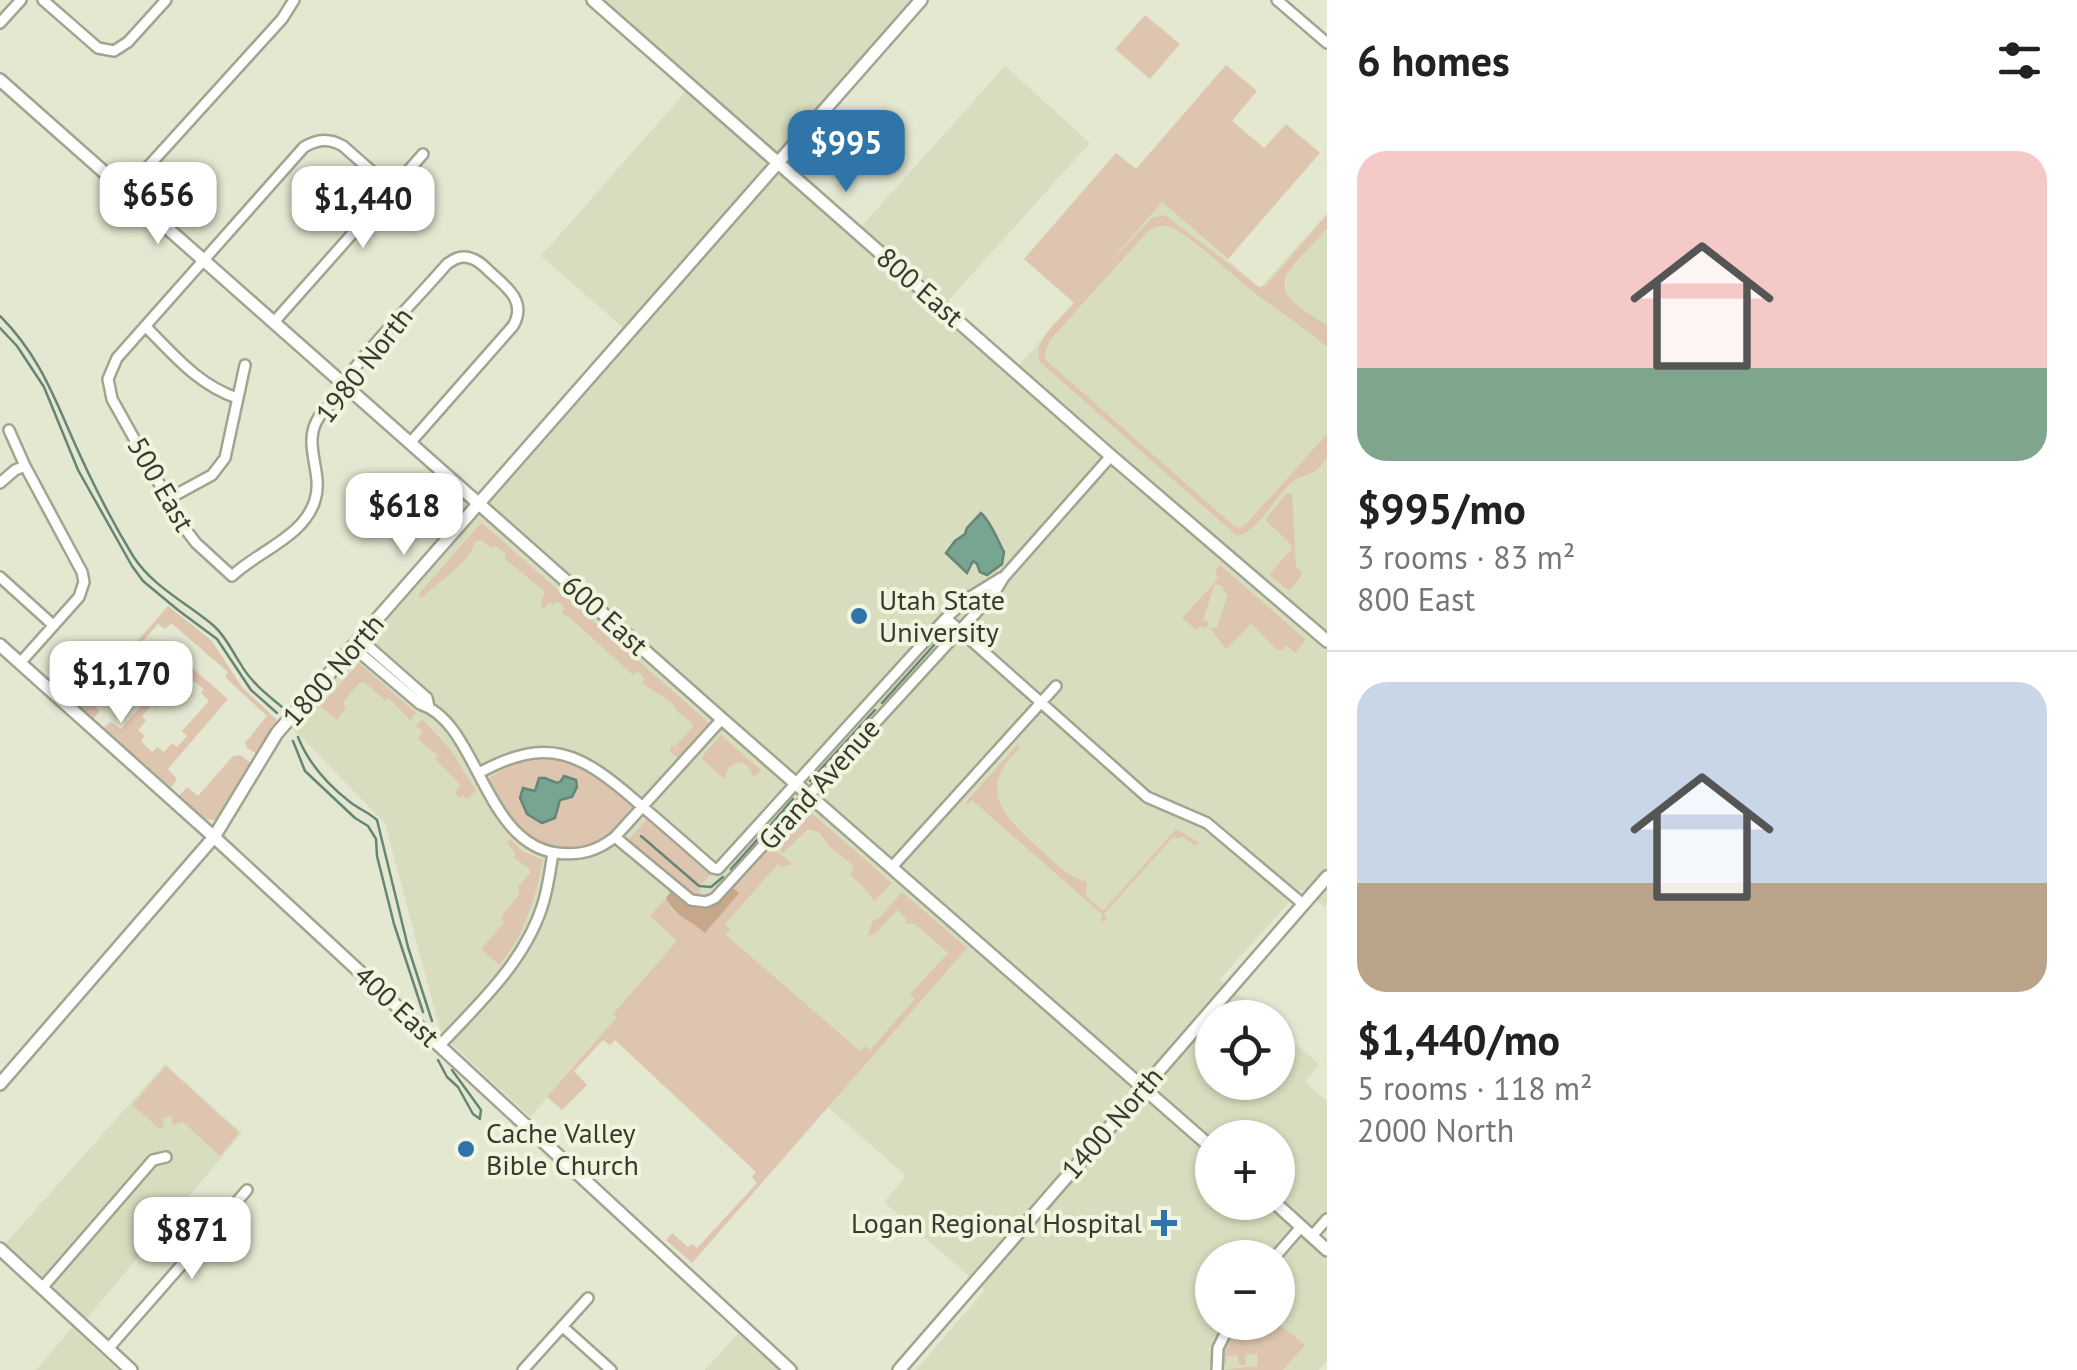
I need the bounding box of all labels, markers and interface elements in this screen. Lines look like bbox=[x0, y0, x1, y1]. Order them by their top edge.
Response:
text: 6 homes bbox=[1357, 33, 1510, 88]
icon: filters bbox=[1992, 33, 2047, 88]
pin: $995 bbox=[787, 110, 905, 195]
text: $995 bbox=[810, 121, 882, 163]
pin: $656 bbox=[99, 162, 217, 247]
pin: $1,440 bbox=[282, 166, 444, 251]
text: $656 bbox=[122, 173, 194, 215]
text: $1,440 bbox=[314, 177, 412, 219]
icon: home bbox=[1612, 216, 1792, 396]
street label: 800 East bbox=[869, 239, 972, 335]
street label: 1980 North bbox=[307, 299, 421, 430]
street label: 500 East bbox=[120, 430, 204, 538]
pin: $618 bbox=[345, 473, 463, 558]
text: $995/mo bbox=[1357, 481, 1526, 536]
text: $618 bbox=[368, 484, 440, 526]
text: 3 rooms · 83 m² bbox=[1357, 536, 1575, 578]
street label: 600 East bbox=[555, 566, 657, 663]
text: 800 East bbox=[1357, 578, 1475, 620]
place label: Utah State University bbox=[879, 581, 1005, 650]
marker: Utah State University bbox=[848, 605, 870, 627]
street label: 1800 North bbox=[274, 606, 392, 734]
pin: $1,170 bbox=[40, 641, 202, 726]
text: $1,170 bbox=[72, 652, 170, 694]
street label: Grand Avenue bbox=[750, 710, 888, 857]
icon: home bbox=[1612, 747, 1792, 927]
street label: 400 East bbox=[347, 957, 448, 1055]
map controls bbox=[1195, 1000, 1295, 1340]
button: locate bbox=[1195, 1000, 1295, 1100]
text: $1,440/mo bbox=[1357, 1012, 1560, 1067]
street label: 1400 North bbox=[1053, 1059, 1171, 1187]
text: 5 rooms · 118 m² bbox=[1357, 1067, 1593, 1109]
text: 2000 North bbox=[1357, 1109, 1514, 1151]
place label: Cache Valley Bible Church bbox=[486, 1114, 639, 1183]
button: + bbox=[1195, 1120, 1295, 1220]
marker: Cache Valley Bible Church bbox=[455, 1138, 477, 1160]
pin: $871 bbox=[133, 1197, 251, 1282]
place label: Logan Regional Hospital bbox=[851, 1204, 1142, 1241]
text: $871 bbox=[156, 1208, 228, 1250]
marker: Logan Regional Hospital bbox=[1151, 1210, 1177, 1236]
button: − bbox=[1195, 1240, 1295, 1340]

